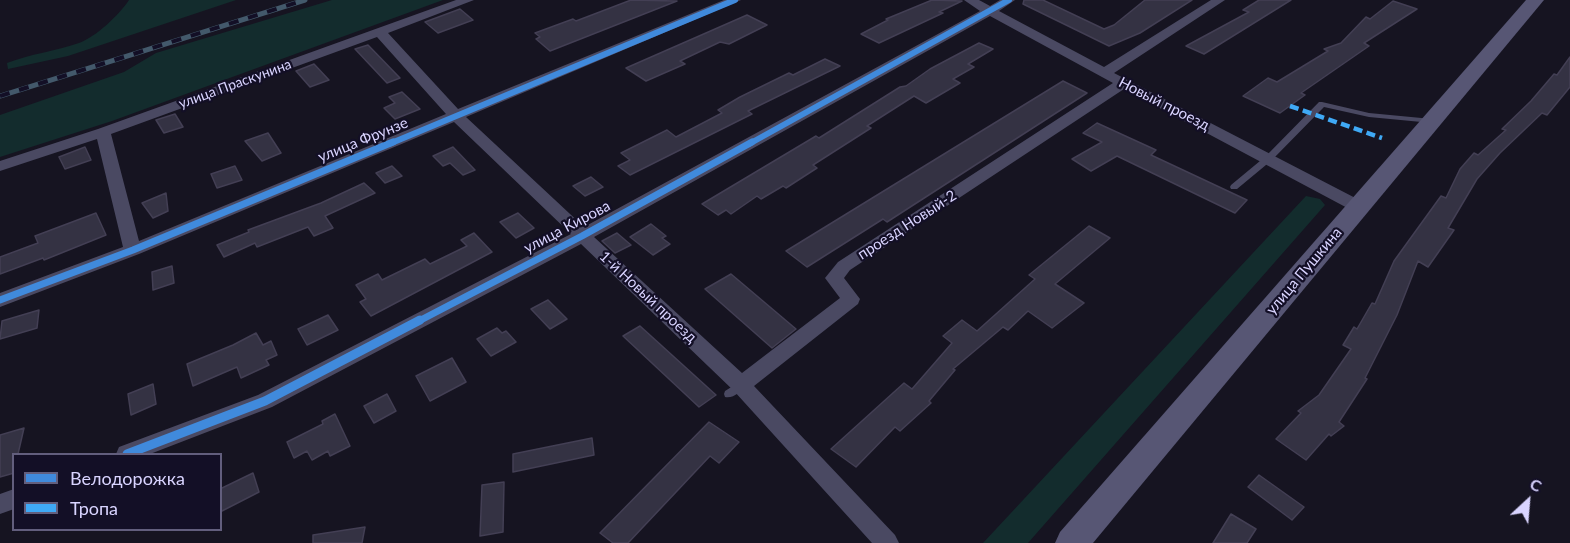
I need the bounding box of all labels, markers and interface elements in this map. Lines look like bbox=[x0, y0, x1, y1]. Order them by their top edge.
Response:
street label: улица Праскунина bbox=[176, 56, 294, 112]
street label: Новый проезд bbox=[1116, 73, 1212, 135]
street label: улица Фрунзе bbox=[315, 114, 411, 166]
street label: проезд Новый-2 bbox=[854, 186, 960, 264]
street label: улица Кирова bbox=[521, 197, 613, 257]
street label: улица Пушкина bbox=[1262, 224, 1346, 318]
street label: 1-й Новый проезд bbox=[596, 247, 700, 347]
legend bbox=[12, 453, 222, 531]
text: Велодорожка bbox=[70, 467, 185, 489]
north arrow bbox=[1498, 471, 1558, 531]
text: С bbox=[1527, 474, 1545, 495]
text: Тропа bbox=[70, 497, 118, 519]

